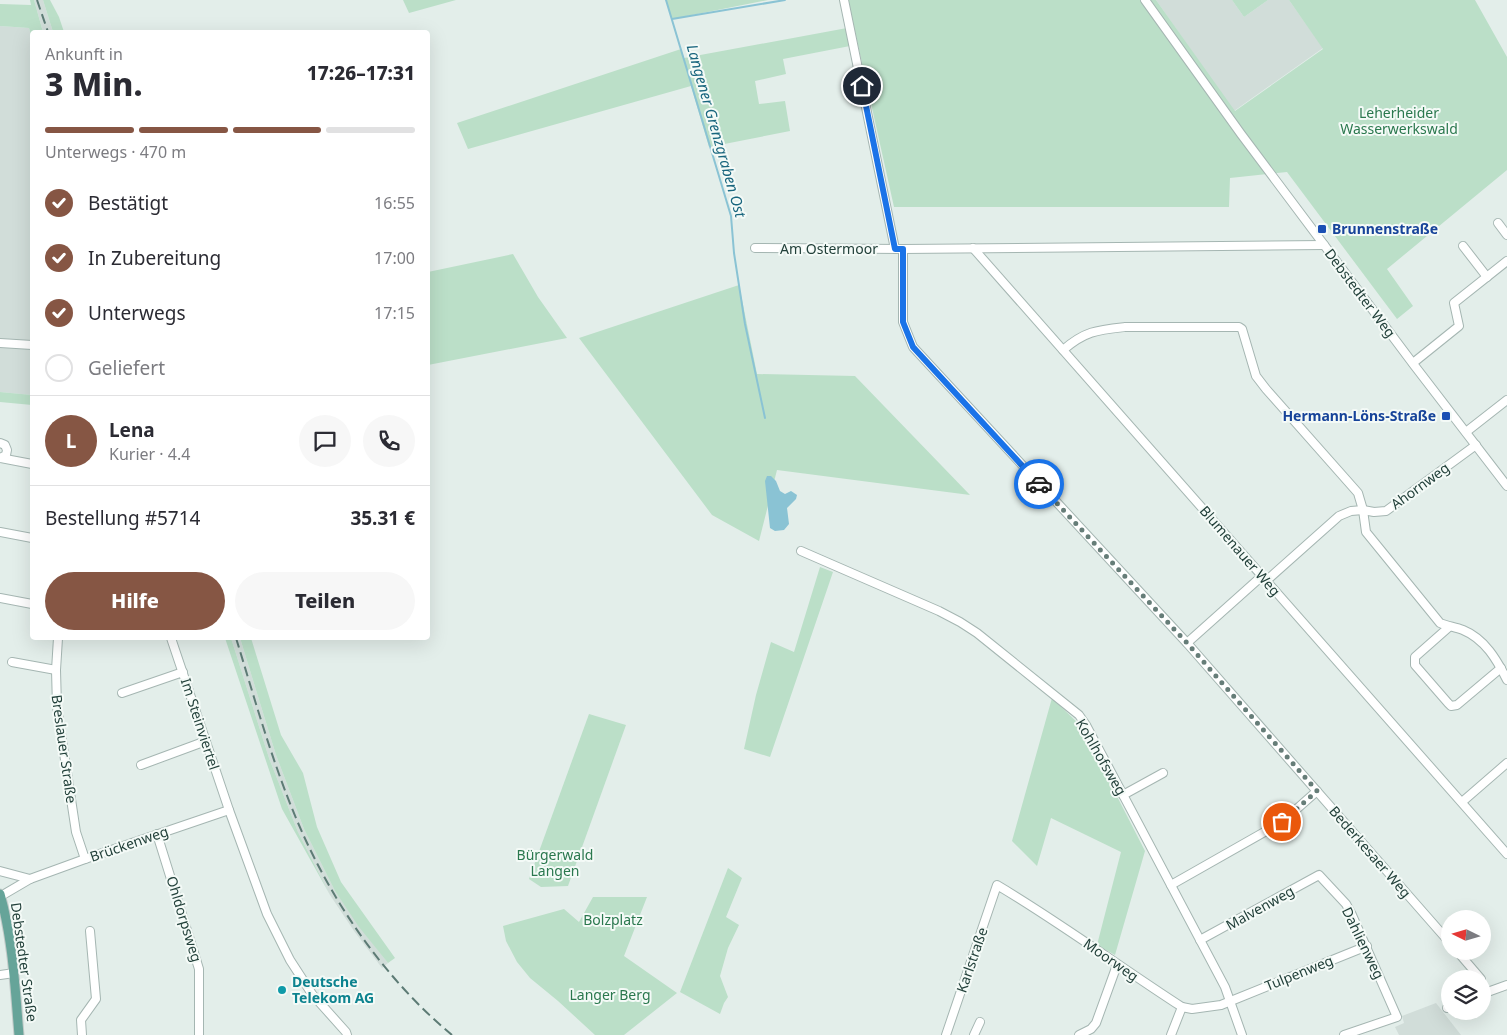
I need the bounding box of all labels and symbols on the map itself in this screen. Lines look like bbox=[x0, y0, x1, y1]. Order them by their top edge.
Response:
water label: Langener Grenzgraben Ost bbox=[683, 42, 752, 221]
pin bbox=[841, 65, 883, 107]
park label: Leherheider Wasserwerkswald bbox=[1340, 103, 1458, 138]
place label: Brunnenstraße bbox=[1332, 219, 1438, 238]
marker: Brunnenstraße bbox=[1316, 223, 1328, 235]
street label: Am Ostermoor bbox=[780, 239, 878, 258]
street label: Debstedter Weg bbox=[1321, 244, 1400, 341]
place label: Hermann-Löns-Straße bbox=[1282, 406, 1436, 425]
marker: Hermann-Löns-Straße bbox=[1440, 410, 1452, 422]
street label: Ahornweg bbox=[1387, 458, 1453, 513]
courier bbox=[1014, 459, 1064, 509]
street label: Blumenauer Weg bbox=[1196, 501, 1285, 600]
street label: Im Steinviertel bbox=[177, 676, 224, 772]
street label: Breslauer Straße bbox=[47, 693, 82, 805]
street label: Kohlhofsweg bbox=[1072, 715, 1131, 799]
pin bbox=[1261, 801, 1303, 843]
street label: Bederkesaer Weg bbox=[1325, 802, 1416, 902]
street label: Brückenweg bbox=[87, 821, 171, 866]
park label: Bürgerwald Langen bbox=[517, 845, 593, 880]
street label: Ohldorpsweg bbox=[162, 874, 207, 964]
street label: Malvenweg bbox=[1222, 881, 1297, 934]
street label: Debstedter Straße bbox=[7, 901, 42, 1023]
street label: Dahlienweg bbox=[1338, 904, 1389, 982]
park label: Bolzplatz bbox=[583, 910, 643, 929]
north arrow bbox=[1441, 910, 1491, 960]
street label: Karlstraße bbox=[952, 925, 992, 995]
street label: Moorweg bbox=[1080, 934, 1143, 985]
street label: Tulpenweg bbox=[1262, 950, 1336, 995]
place label: Deutsche Telekom AG bbox=[292, 972, 374, 1007]
marker: Deutsche Telekom AG bbox=[276, 984, 288, 996]
park label: Langer Berg bbox=[569, 985, 651, 1004]

